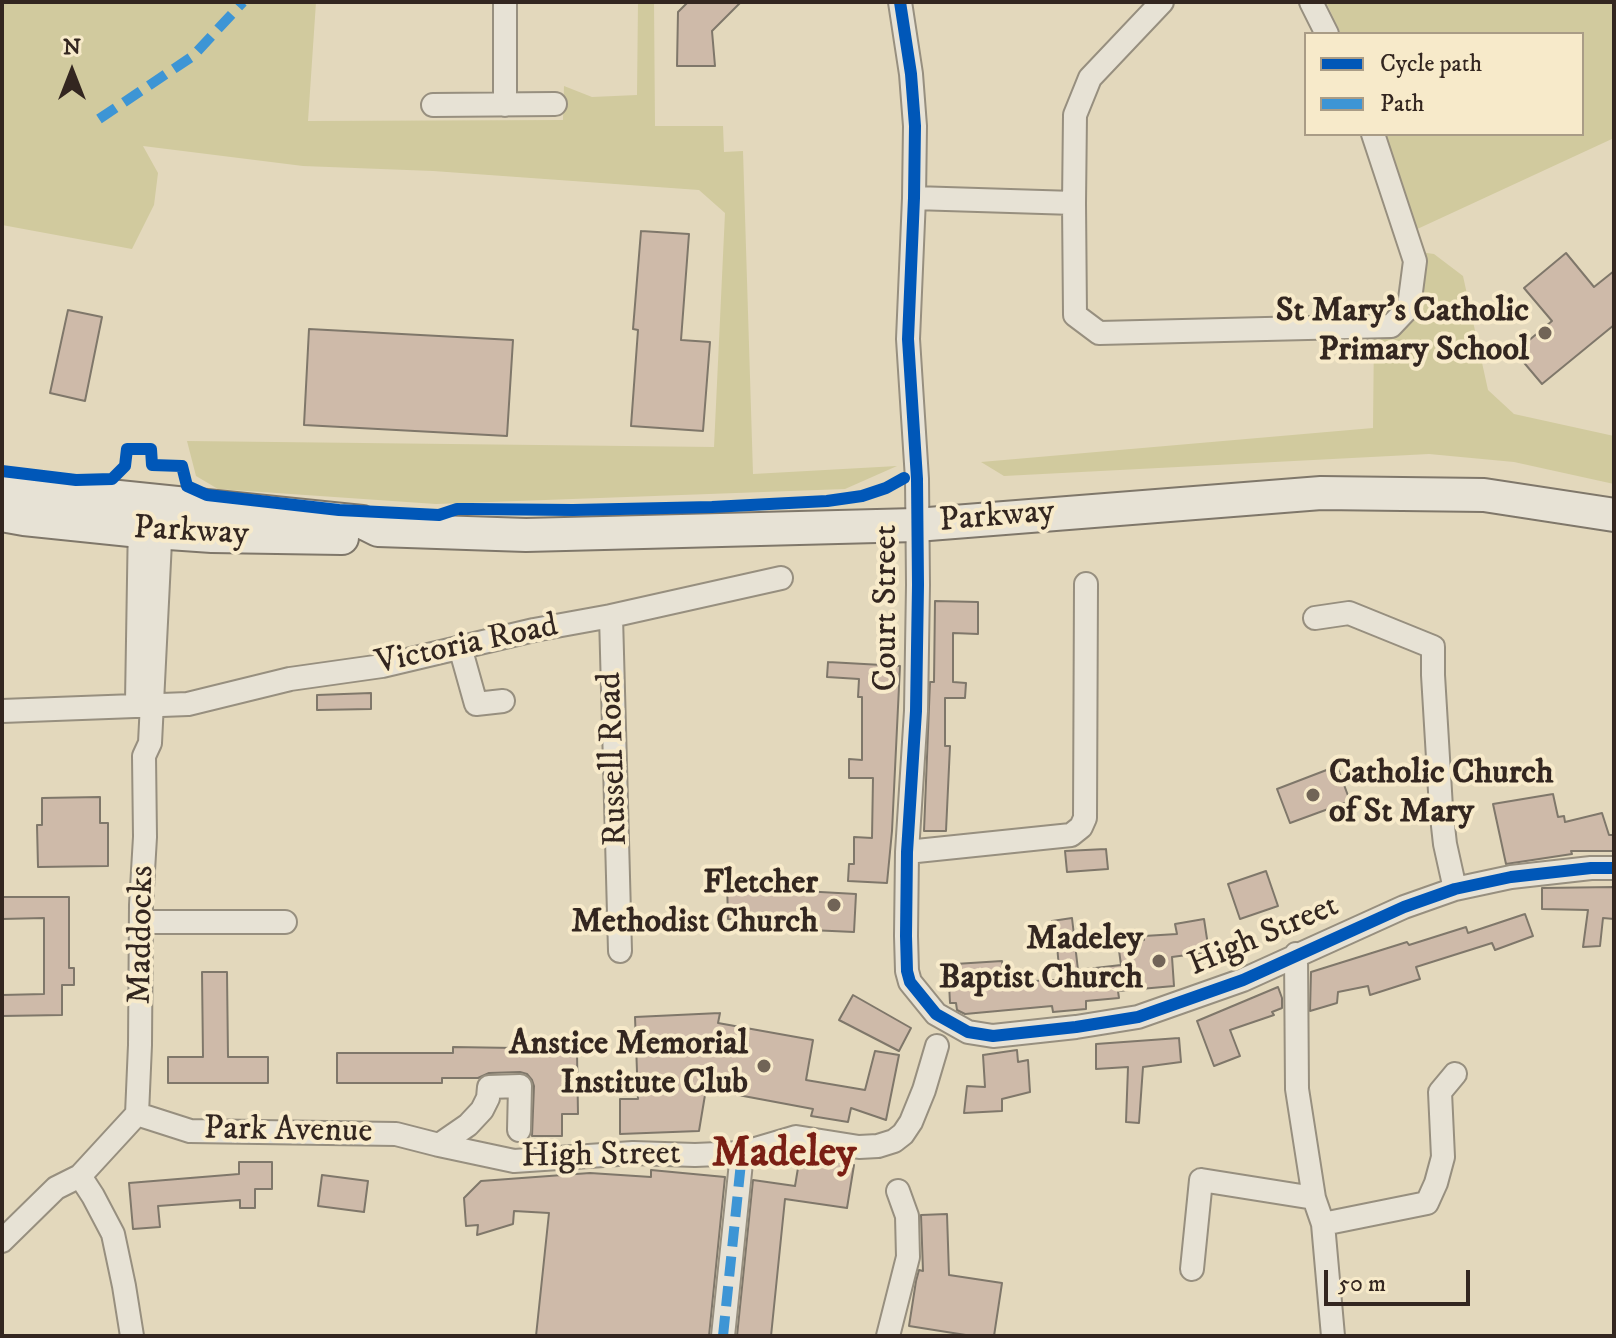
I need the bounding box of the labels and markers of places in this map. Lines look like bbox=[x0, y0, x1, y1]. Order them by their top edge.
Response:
place label: St Mary's Catholic Primary School bbox=[1276, 293, 1529, 372]
marker: St Mary's Catholic Primary School bbox=[1536, 324, 1554, 342]
place label: Catholic Church of St Mary bbox=[1329, 755, 1554, 834]
marker: Catholic Church of St Mary bbox=[1304, 786, 1322, 804]
place label: Fletcher Methodist Church bbox=[571, 865, 818, 944]
marker: Fletcher Methodist Church bbox=[825, 896, 843, 914]
place label: Madeley Baptist Church bbox=[939, 921, 1143, 1000]
marker: Madeley Baptist Church bbox=[1150, 952, 1168, 970]
place label: Anstice Memorial Institute Club bbox=[509, 1026, 748, 1106]
marker: Anstice Memorial Institute Club bbox=[755, 1057, 773, 1075]

